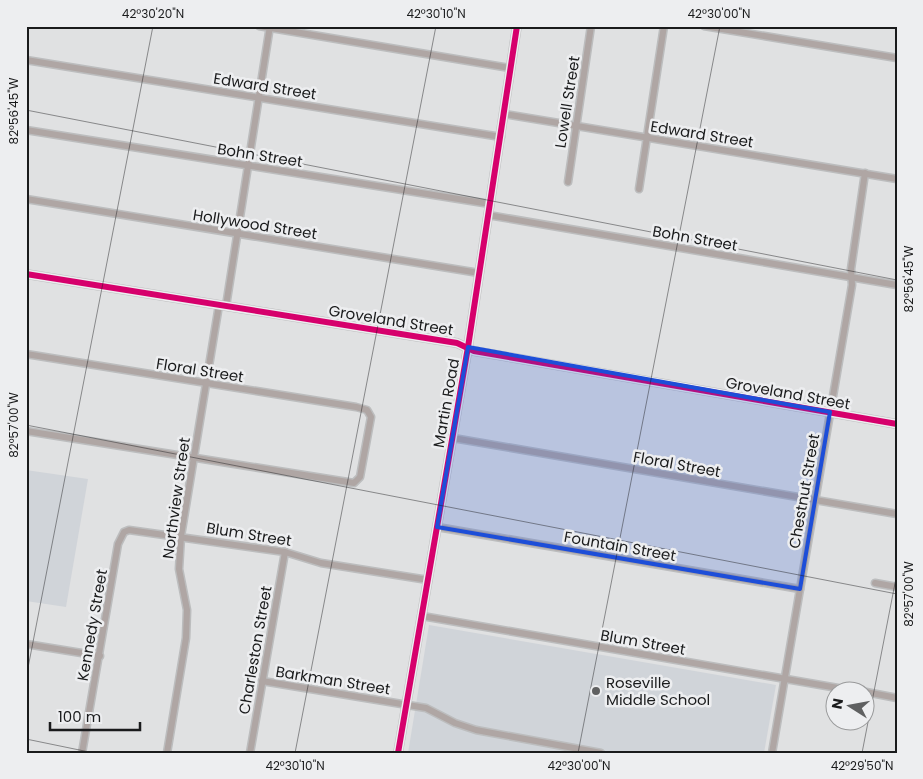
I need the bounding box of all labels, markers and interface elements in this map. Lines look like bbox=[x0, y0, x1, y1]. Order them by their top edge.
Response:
text: 42°30'20"N bbox=[122, 5, 184, 22]
text: 42°30'10"N bbox=[406, 5, 466, 22]
text: 42°30'00"N bbox=[688, 5, 750, 22]
street label: Lowell Street bbox=[549, 54, 585, 150]
street label: Edward Street bbox=[212, 67, 318, 105]
text: 82°56'45"W bbox=[5, 77, 22, 144]
street label: Edward Street bbox=[649, 115, 755, 153]
street label: Bohn Street bbox=[216, 138, 304, 172]
street label: Hollywood Street bbox=[191, 204, 319, 244]
street label: Bohn Street bbox=[651, 220, 739, 256]
text: 82°56'45"W bbox=[900, 245, 917, 312]
street label: Groveland Street bbox=[327, 300, 455, 340]
street label: Floral Street bbox=[155, 353, 245, 387]
street label: Martin Road bbox=[428, 357, 464, 449]
street label: Groveland Street bbox=[724, 372, 852, 414]
text: 82°57'00"W bbox=[5, 392, 22, 458]
street label: Chestnut Street bbox=[784, 432, 824, 550]
street label: Northview Street bbox=[157, 436, 195, 560]
street label: Floral Street bbox=[632, 446, 722, 482]
street label: Blum Street bbox=[205, 517, 293, 551]
street label: Fountain Street bbox=[562, 526, 678, 566]
text: 82°57'00"W bbox=[900, 561, 917, 627]
street label: Kennedy Street bbox=[72, 567, 112, 683]
street label: Charleston Street bbox=[233, 584, 277, 716]
street label: Blum Street bbox=[599, 624, 687, 660]
street label: Barkman Street bbox=[274, 661, 392, 699]
place label: Roseville Middle School bbox=[606, 672, 710, 710]
north arrow bbox=[826, 682, 876, 732]
marker: Roseville Middle School bbox=[590, 685, 602, 697]
text: N bbox=[826, 696, 848, 711]
scale bar bbox=[50, 699, 140, 731]
text: 100 m bbox=[58, 706, 101, 727]
text: 42°30'10"N bbox=[265, 757, 325, 774]
text: 42°30'00"N bbox=[548, 757, 610, 774]
text: 42°29'50"N bbox=[831, 757, 893, 774]

